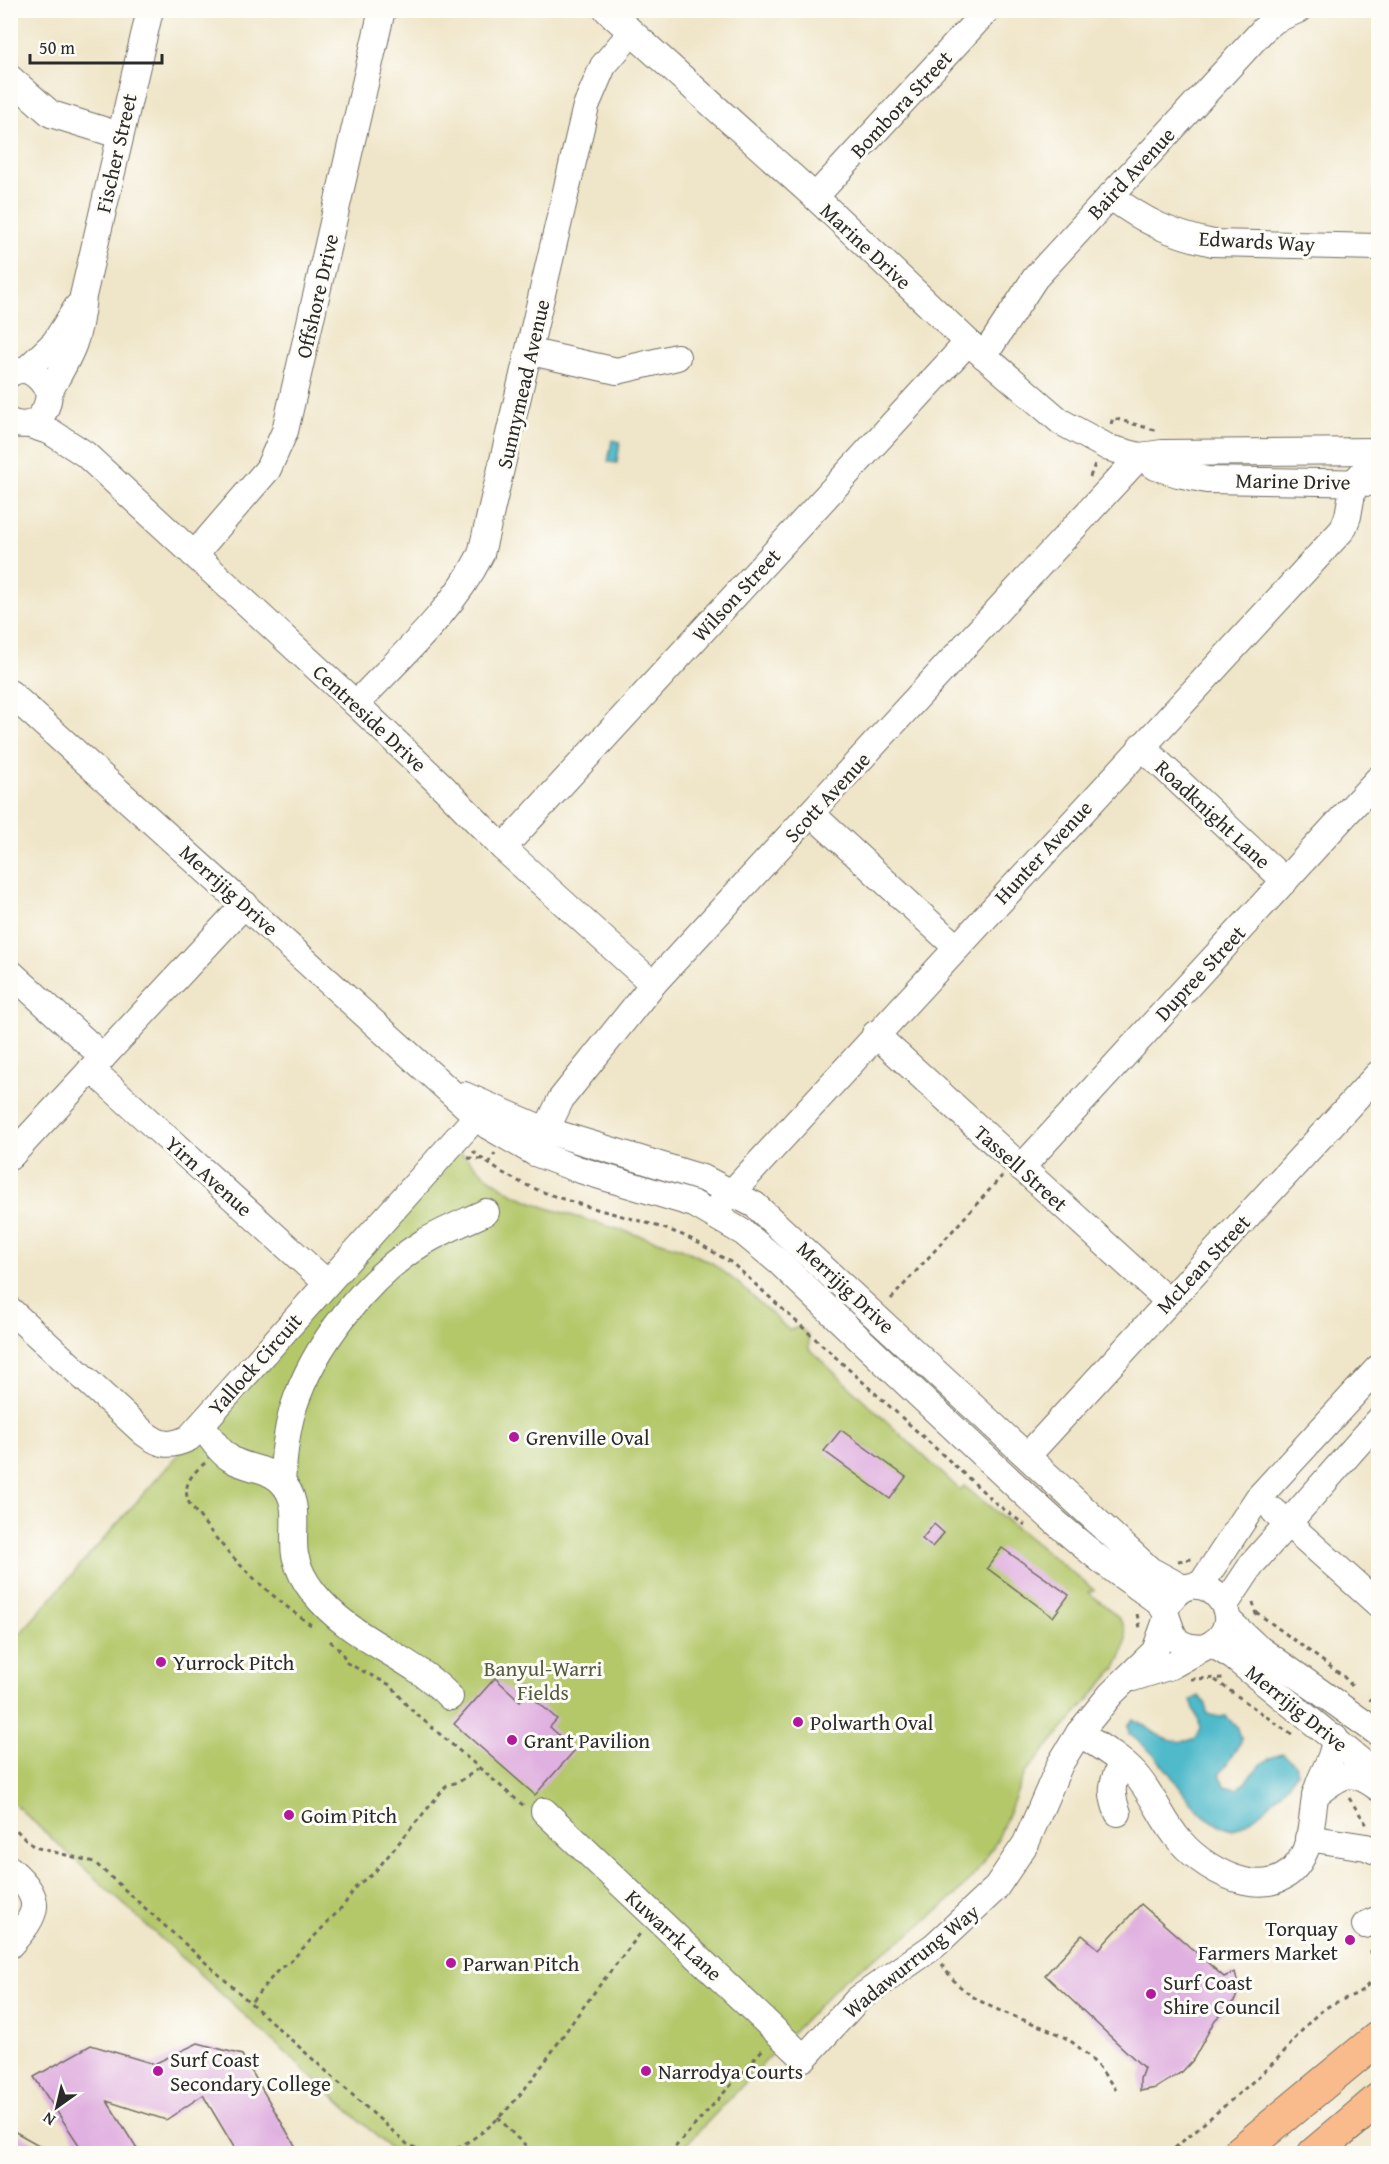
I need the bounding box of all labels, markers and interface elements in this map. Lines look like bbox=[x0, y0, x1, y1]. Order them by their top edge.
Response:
scale bar bbox=[30, 27, 162, 65]
text: 50 m bbox=[39, 34, 75, 61]
street label: Bombora Street bbox=[843, 43, 960, 165]
street label: Fischer Street bbox=[87, 90, 145, 216]
street label: Baird Avenue bbox=[1080, 120, 1182, 226]
street label: Marine Drive bbox=[813, 195, 919, 297]
street label: Edwards Way bbox=[1198, 222, 1316, 260]
street label: Offshore Drive bbox=[288, 231, 346, 361]
street label: Sunnymead Avenue bbox=[488, 296, 558, 472]
street label: Marine Drive bbox=[1235, 464, 1351, 498]
street label: Wilson Street bbox=[684, 541, 788, 649]
street label: Centreside Drive bbox=[306, 657, 434, 779]
street label: Scott Avenue bbox=[777, 745, 877, 849]
street label: Roadknight Lane bbox=[1148, 752, 1278, 876]
street label: Hunter Avenue bbox=[987, 793, 1099, 911]
street label: Merrijig Drive bbox=[173, 837, 286, 943]
street label: Dupree Street bbox=[1147, 918, 1253, 1028]
street label: Tassell Street bbox=[967, 1117, 1075, 1219]
street label: Yirn Avenue bbox=[158, 1128, 260, 1224]
street label: McLean Street bbox=[1149, 1207, 1258, 1321]
street label: Merrijig Drive bbox=[790, 1233, 902, 1341]
street label: Yallock Circuit bbox=[201, 1306, 310, 1422]
place label: Grenville Oval bbox=[526, 1422, 650, 1453]
marker: Grenville Oval bbox=[507, 1430, 521, 1444]
place label: Yurrock Pitch bbox=[173, 1647, 295, 1678]
park label: Banyul-Warri Fields bbox=[484, 1653, 602, 1708]
marker: Yurrock Pitch bbox=[154, 1655, 168, 1669]
street label: Merrijig Drive bbox=[1239, 1657, 1355, 1759]
place label: Polwarth Oval bbox=[810, 1707, 934, 1738]
marker: Polwarth Oval bbox=[791, 1715, 805, 1729]
place label: Grant Pavilion bbox=[524, 1725, 650, 1756]
marker: Grant Pavilion bbox=[505, 1733, 519, 1747]
place label: Goim Pitch bbox=[301, 1800, 397, 1831]
marker: Goim Pitch bbox=[282, 1808, 296, 1822]
street label: Kuwarrk Lane bbox=[619, 1882, 730, 1988]
street label: Wadawurrung Way bbox=[836, 1896, 986, 2026]
place label: Torquay Farmers Market bbox=[1198, 1913, 1339, 1968]
marker: Torquay Farmers Market bbox=[1343, 1933, 1357, 1947]
place label: Parwan Pitch bbox=[463, 1948, 579, 1979]
marker: Parwan Pitch bbox=[444, 1956, 458, 1970]
place label: Surf Coast Shire Council bbox=[1163, 1967, 1280, 2022]
marker: Surf Coast Shire Council bbox=[1144, 1987, 1158, 2001]
place label: Surf Coast Secondary College bbox=[170, 2044, 331, 2099]
place label: Narrodya Courts bbox=[658, 2056, 803, 2087]
marker: Surf Coast Secondary College bbox=[151, 2064, 165, 2078]
marker: Narrodya Courts bbox=[639, 2064, 653, 2078]
north arrow bbox=[27, 2077, 87, 2137]
text: N bbox=[37, 2106, 60, 2132]

